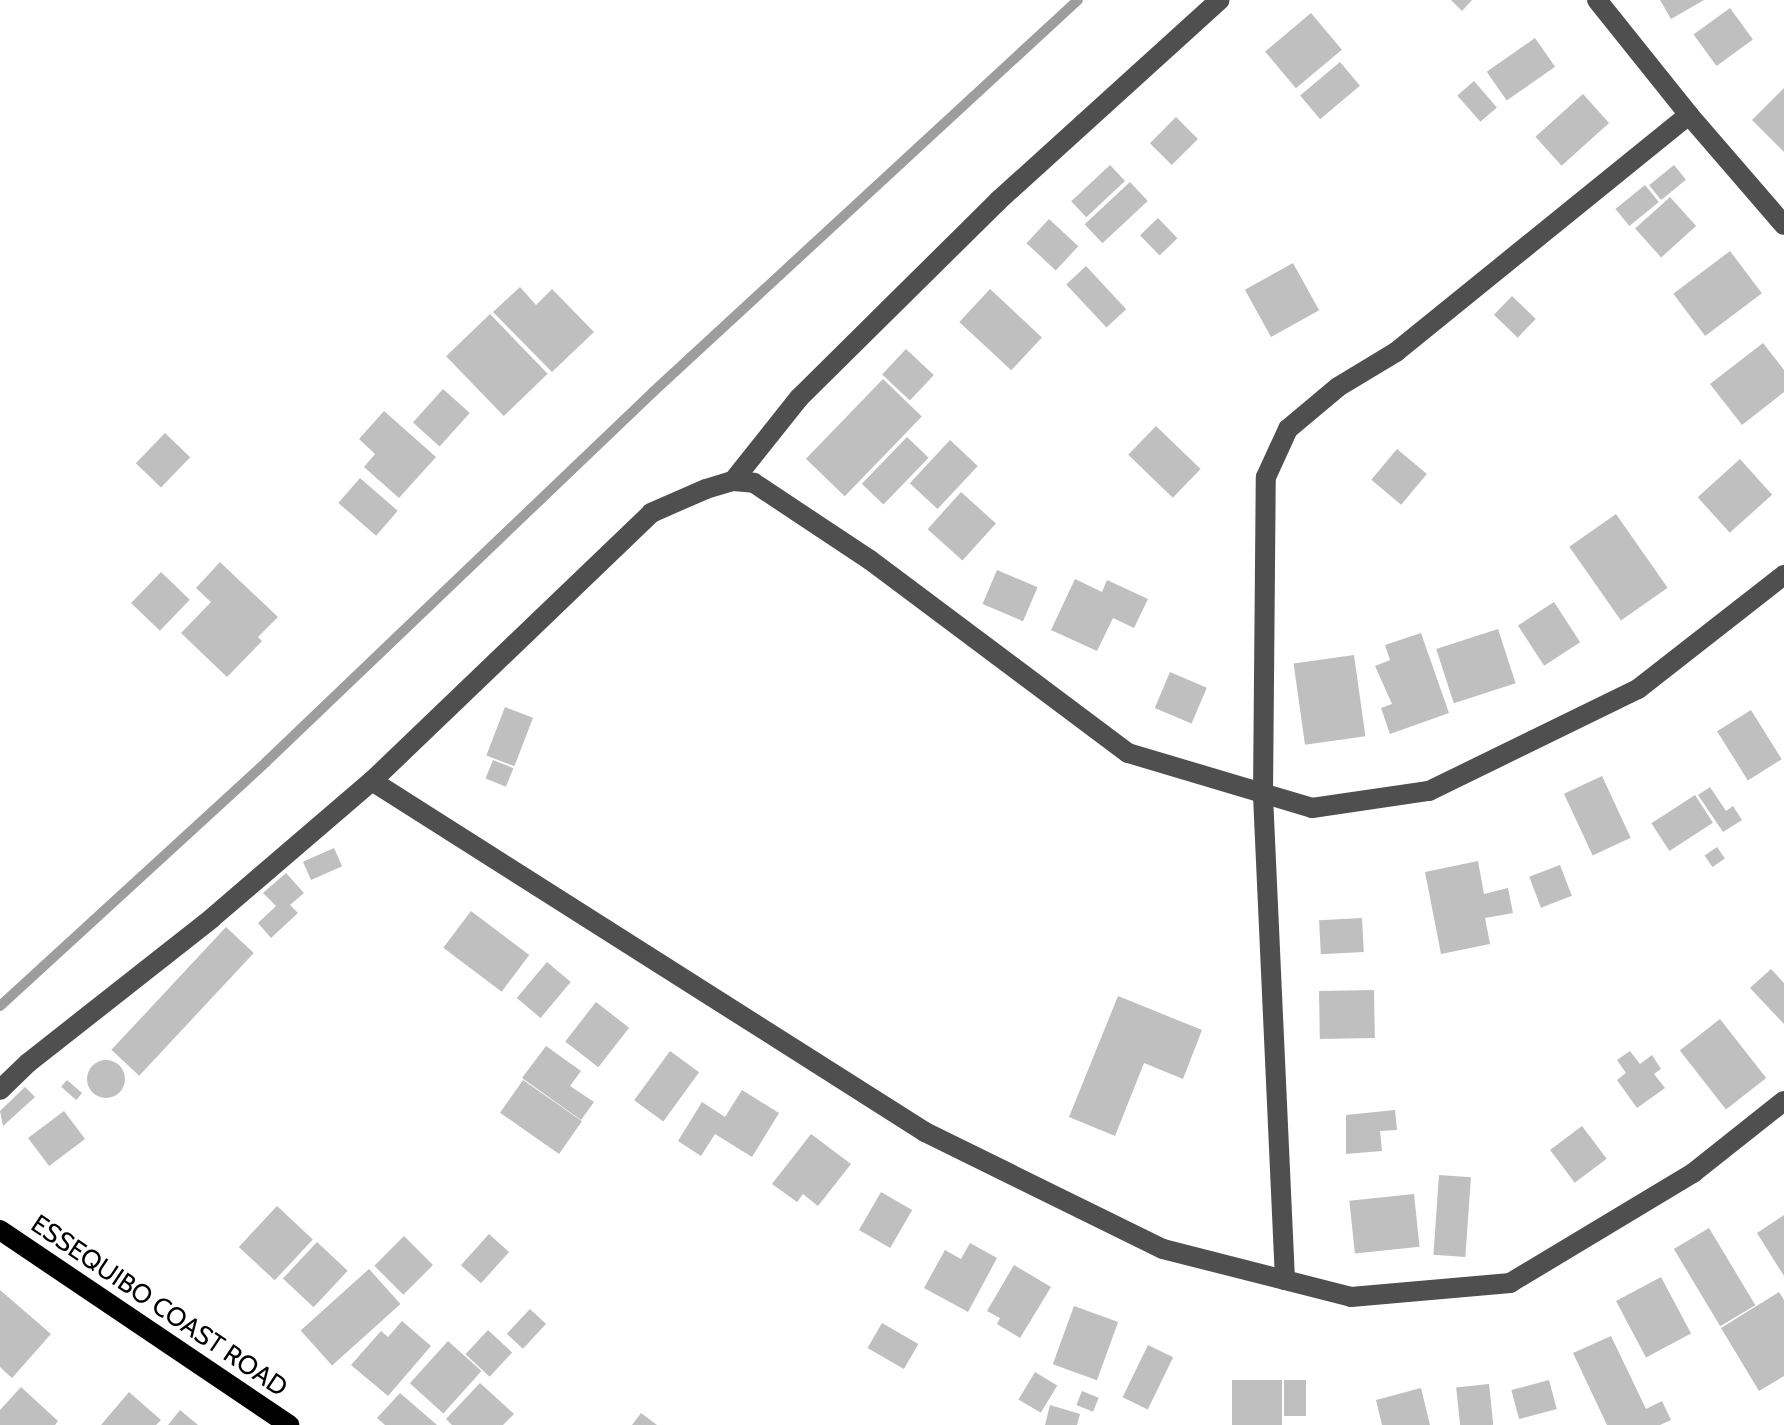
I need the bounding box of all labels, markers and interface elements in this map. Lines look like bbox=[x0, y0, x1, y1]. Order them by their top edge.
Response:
street label: ESSEQUIBO COAST ROAD bbox=[25, 1209, 293, 1403]

